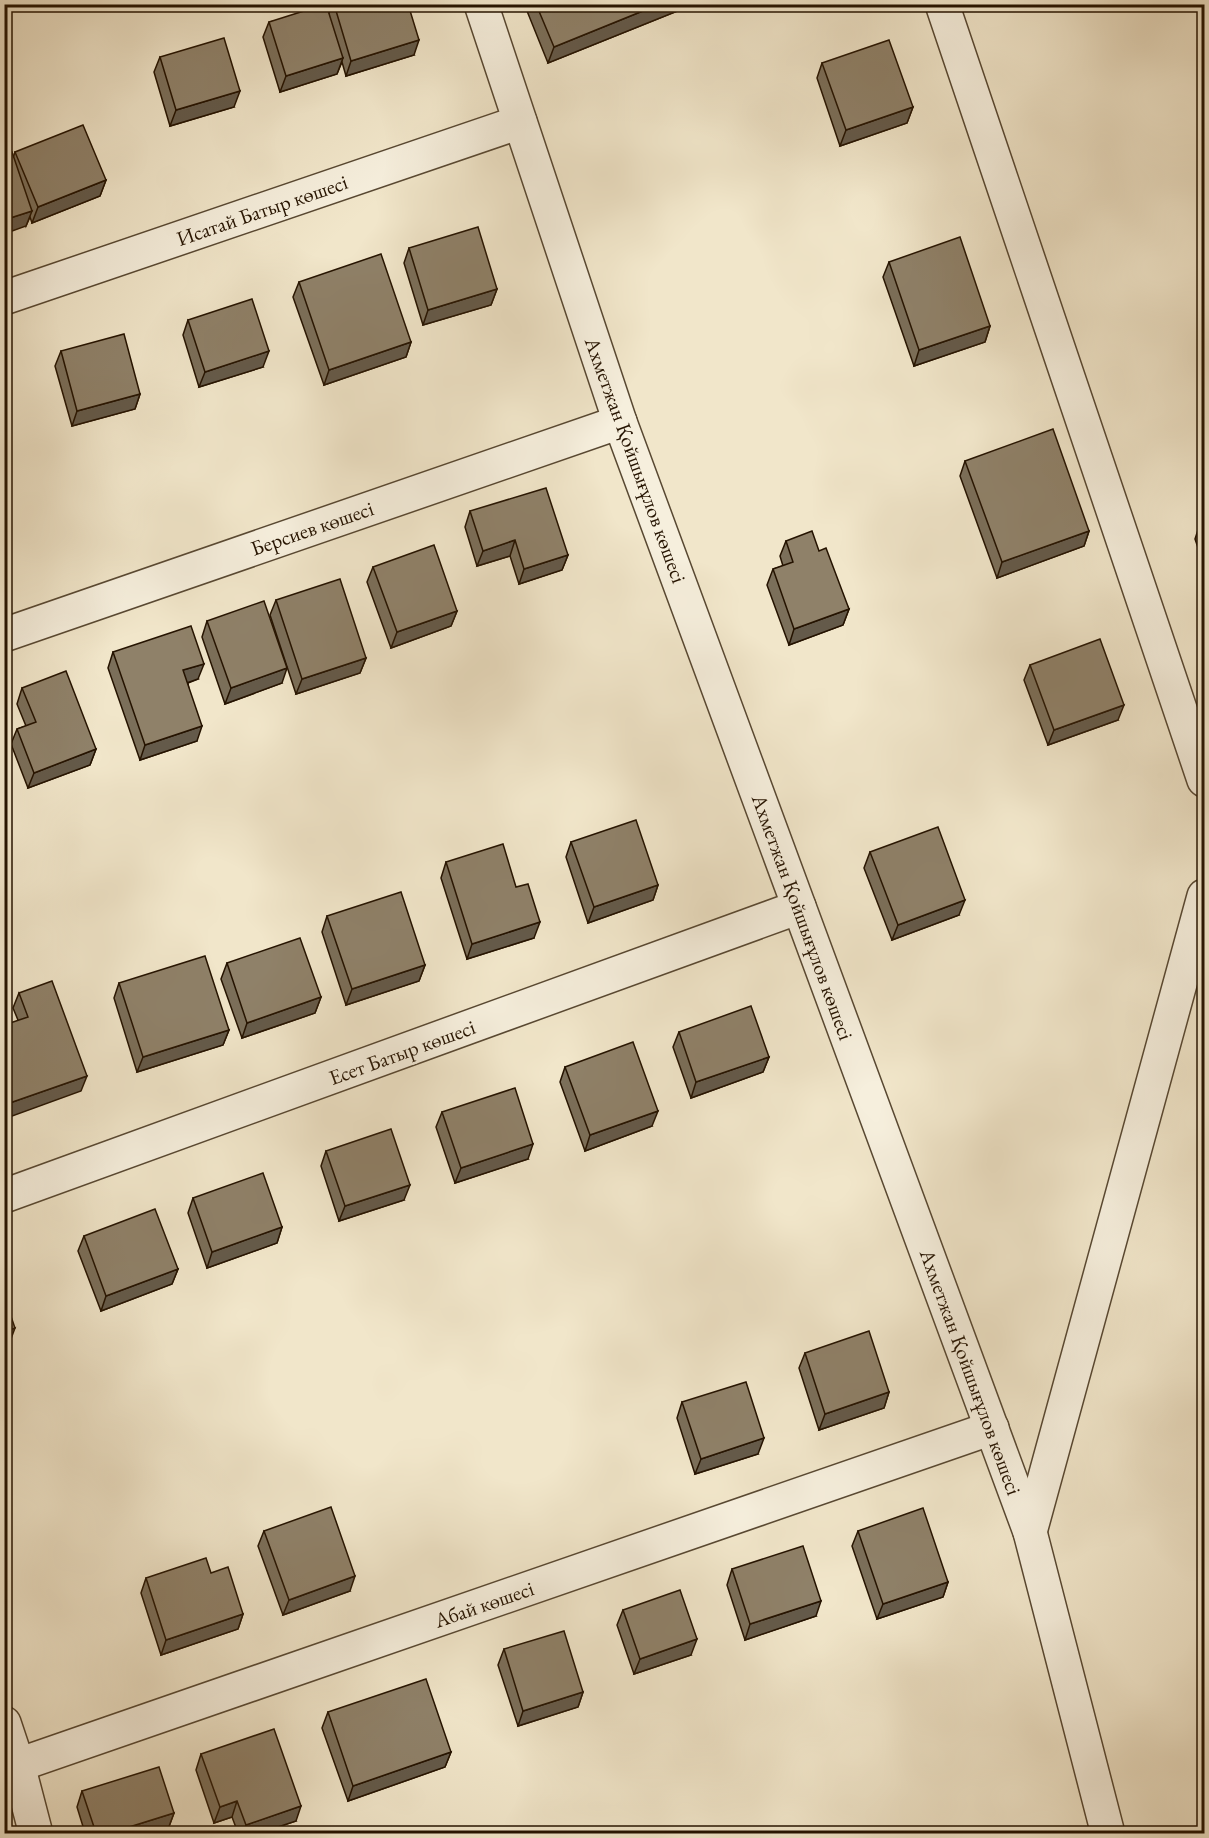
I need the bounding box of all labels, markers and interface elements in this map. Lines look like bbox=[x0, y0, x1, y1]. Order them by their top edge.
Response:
street label: Исатай Батыр көшесі bbox=[173, 168, 351, 252]
street label: Ахметжан Қойшығұлов көшесі bbox=[579, 332, 693, 587]
street label: Берсиев көшесі bbox=[247, 494, 377, 562]
street label: Ахметжан Қойшығұлов көшесі bbox=[746, 789, 860, 1044]
street label: Есет Батыр көшесі bbox=[325, 1013, 479, 1091]
street label: Ахметжан Қойшығұлов көшесі bbox=[914, 1244, 1028, 1499]
street label: Абай көшесі bbox=[430, 1574, 537, 1634]

